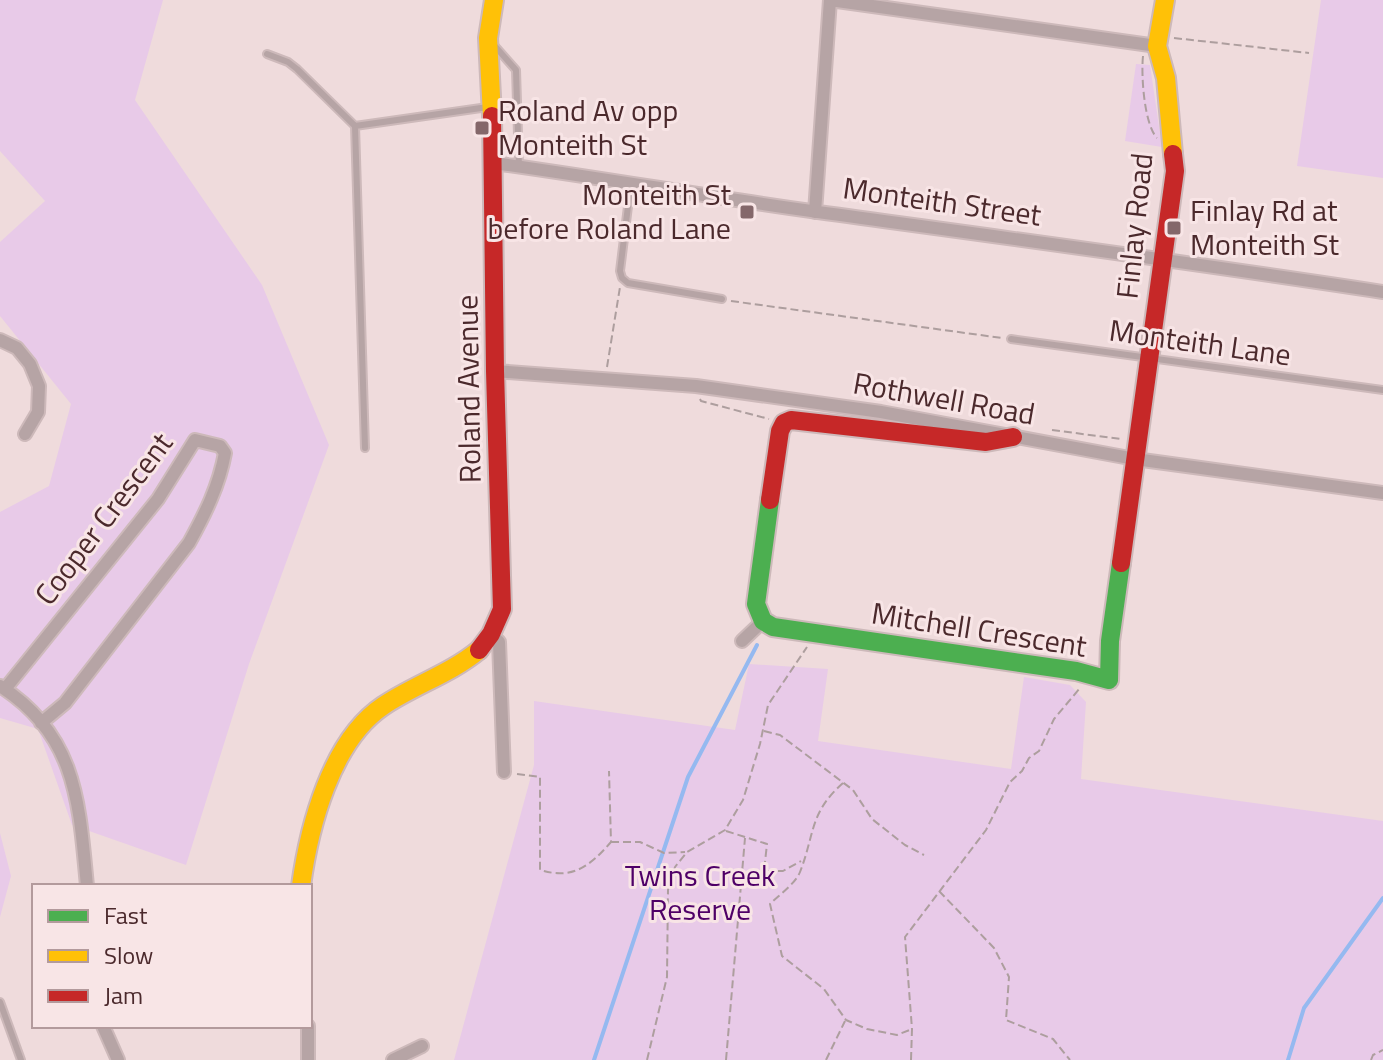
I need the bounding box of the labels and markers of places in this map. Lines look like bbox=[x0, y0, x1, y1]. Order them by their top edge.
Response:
place label: Roland Av opp Monteith St bbox=[498, 87, 678, 167]
marker: Roland Av opp Monteith St bbox=[473, 119, 491, 137]
place label: Monteith St before Roland Lane bbox=[487, 171, 731, 251]
place label: Finlay Rd at Monteith St bbox=[1190, 187, 1339, 267]
marker: Monteith St before Roland Lane bbox=[738, 203, 756, 221]
marker: Finlay Rd at Monteith St bbox=[1165, 219, 1183, 237]

